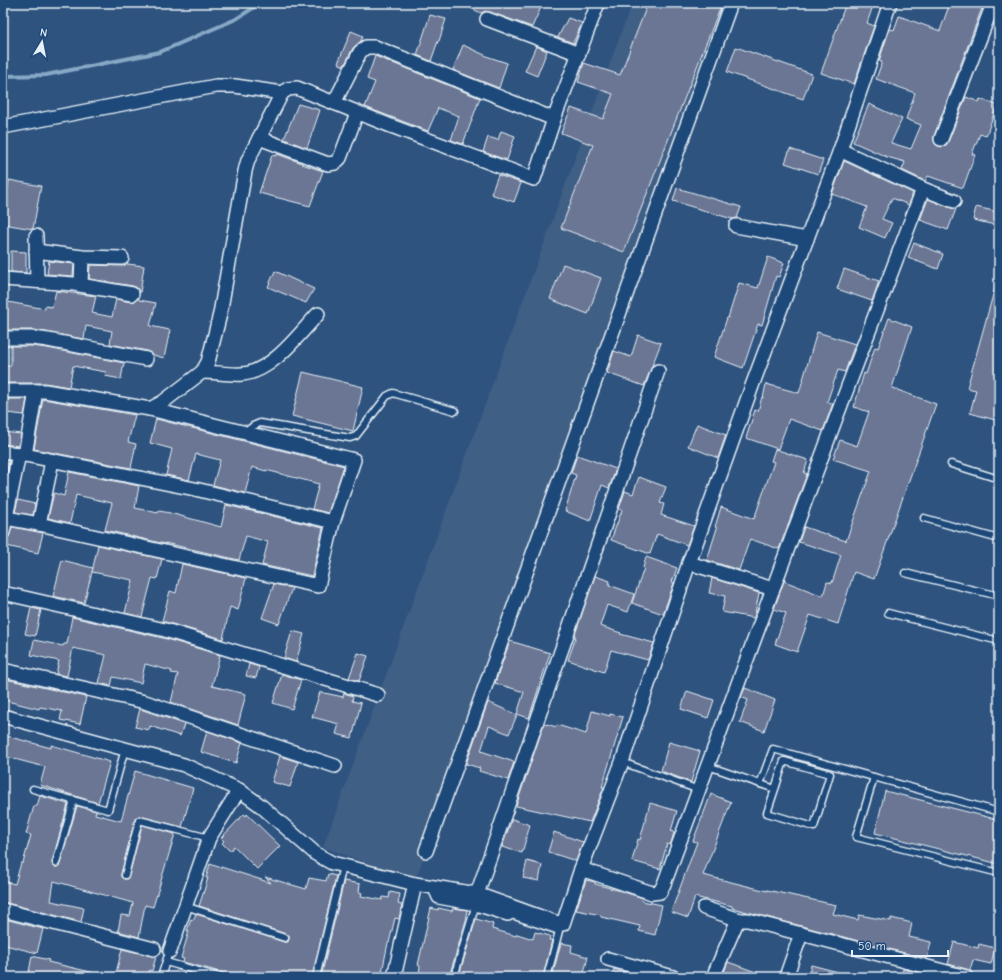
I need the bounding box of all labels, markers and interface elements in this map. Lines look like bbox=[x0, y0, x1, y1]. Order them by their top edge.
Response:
north arrow bbox=[22, 22, 62, 62]
text: N bbox=[39, 26, 48, 40]
scale bar bbox=[852, 932, 948, 958]
text: 50 m bbox=[858, 939, 886, 953]

